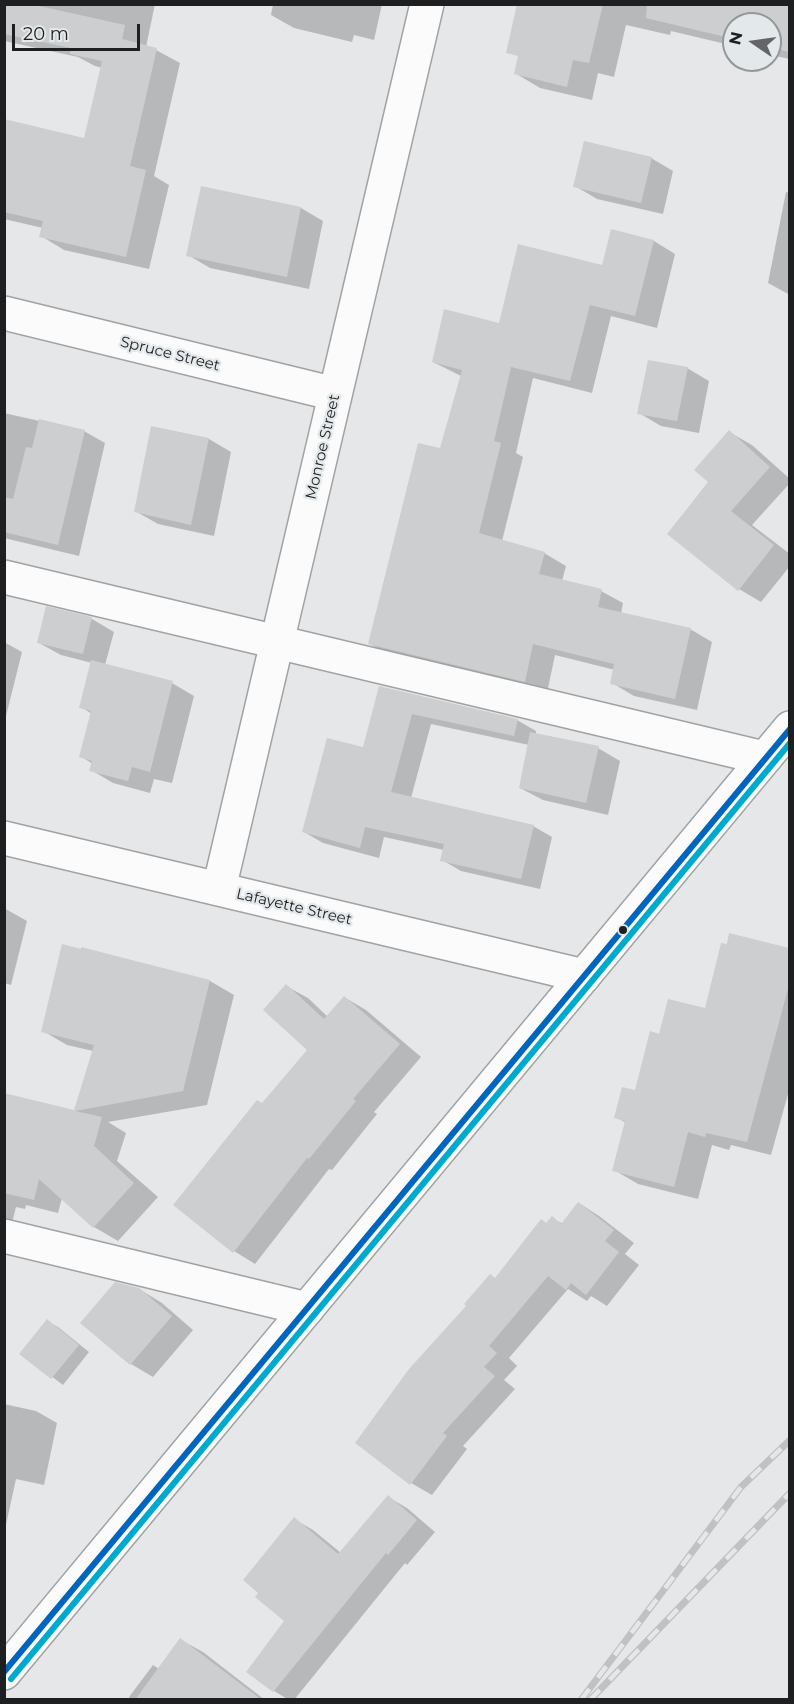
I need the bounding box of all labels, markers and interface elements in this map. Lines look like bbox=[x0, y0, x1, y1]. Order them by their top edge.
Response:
scale bar bbox=[15, 12, 142, 50]
north arrow bbox=[722, 12, 782, 72]
text: 20 m bbox=[23, 23, 69, 45]
text: N bbox=[725, 30, 747, 47]
street label: Spruce Street bbox=[118, 333, 222, 375]
street label: Monroe Street bbox=[302, 393, 344, 501]
street label: Lafayette Street bbox=[234, 885, 354, 929]
unlabelled marker bbox=[617, 924, 629, 936]

